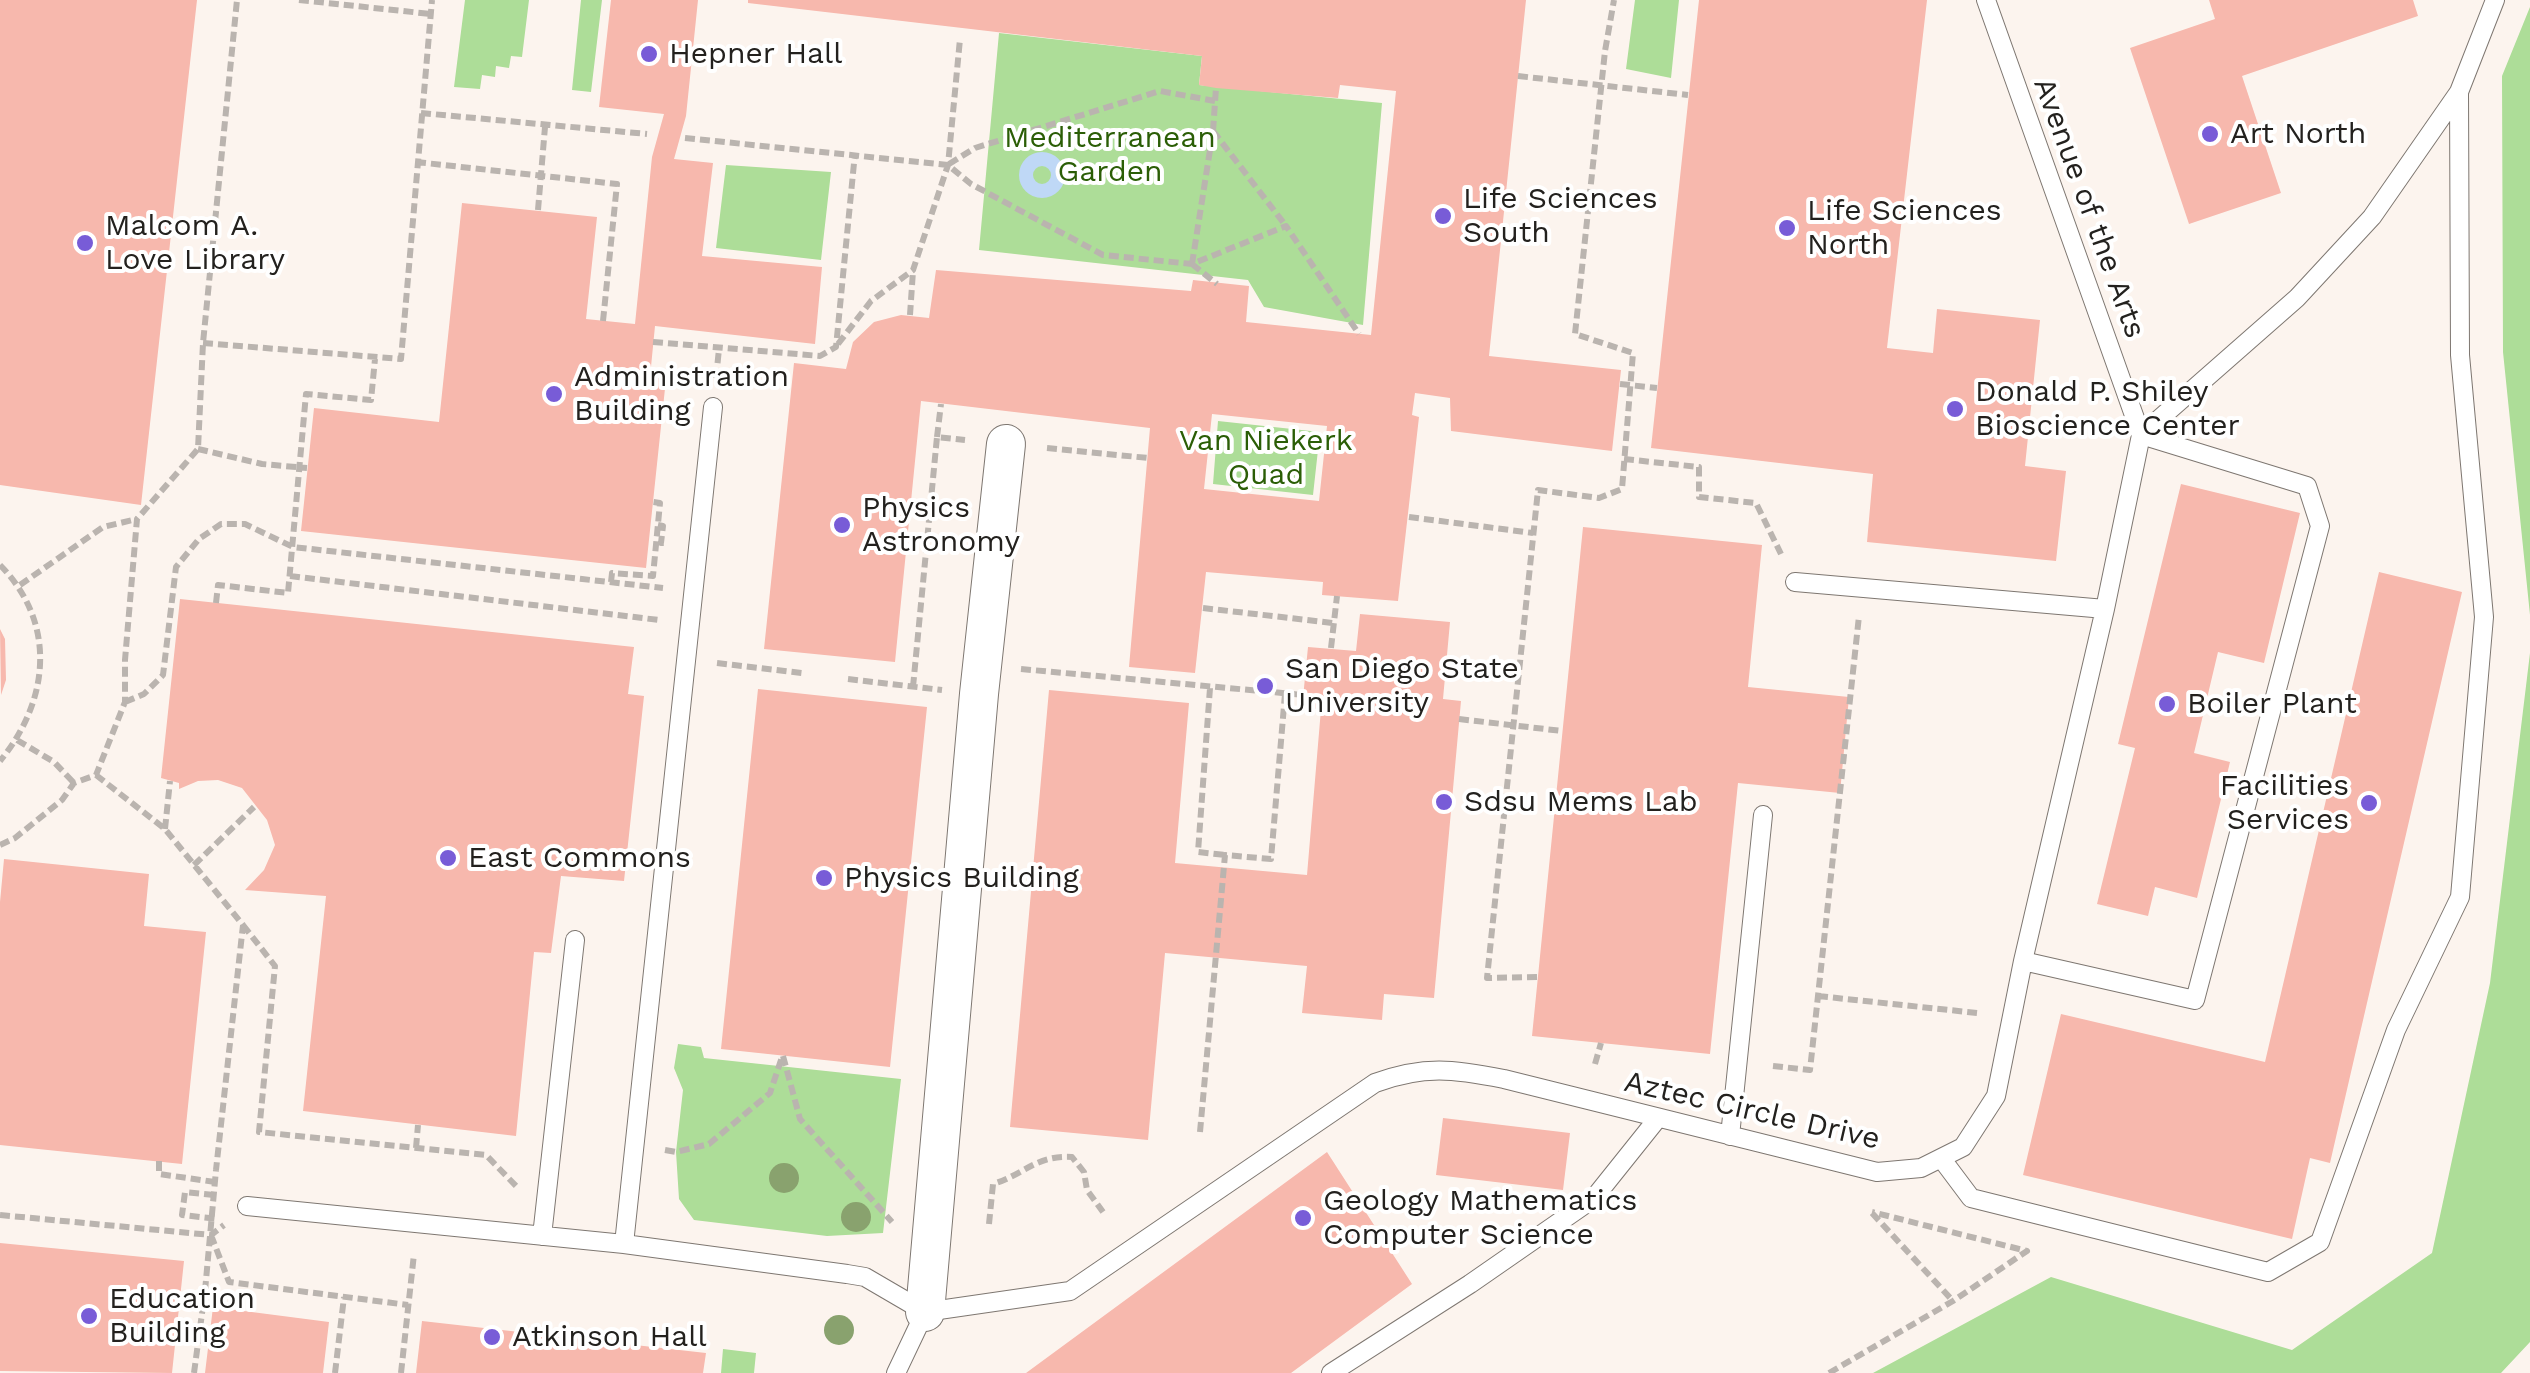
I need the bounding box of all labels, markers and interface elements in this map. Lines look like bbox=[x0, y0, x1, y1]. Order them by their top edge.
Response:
place label: Hepner Hall bbox=[669, 36, 842, 72]
marker: Hepner Hall bbox=[638, 43, 660, 65]
street label: Avenue of the Arts bbox=[2025, 73, 2153, 343]
place label: Art North bbox=[2230, 116, 2366, 152]
park label: Mediterranean Garden bbox=[1004, 120, 1216, 190]
marker: Art North bbox=[2199, 123, 2221, 145]
place label: Life Sciences South bbox=[1463, 181, 1658, 252]
place label: Life Sciences North bbox=[1807, 193, 2002, 264]
marker: Life Sciences South bbox=[1432, 205, 1454, 227]
place label: Malcom A. Love Library bbox=[105, 208, 285, 278]
marker: Life Sciences North bbox=[1776, 217, 1798, 239]
marker: Malcom A. Love Library bbox=[74, 232, 96, 254]
place label: Administration Building bbox=[574, 359, 789, 430]
place label: Donald P. Shiley Bioscience Center bbox=[1975, 374, 2240, 444]
marker: Administration Building bbox=[543, 383, 565, 405]
marker: Donald P. Shiley Bioscience Center bbox=[1944, 398, 1966, 420]
park label: Van Niekerk Quad bbox=[1179, 423, 1353, 494]
place label: Physics Astronomy bbox=[862, 490, 1020, 560]
marker: Physics Astronomy bbox=[831, 514, 853, 536]
place label: San Diego State University bbox=[1285, 651, 1519, 722]
marker: San Diego State University bbox=[1254, 675, 1276, 697]
place label: Boiler Plant bbox=[2187, 686, 2357, 722]
marker: Boiler Plant bbox=[2156, 693, 2178, 715]
place label: Facilities Services bbox=[2220, 768, 2349, 838]
place label: Sdsu Mems Lab bbox=[1464, 784, 1698, 820]
marker: Sdsu Mems Lab bbox=[1433, 791, 1455, 813]
marker: Facilities Services bbox=[2358, 792, 2380, 814]
place label: East Commons bbox=[468, 840, 691, 876]
marker: East Commons bbox=[437, 847, 459, 869]
place label: Physics Building bbox=[844, 860, 1079, 896]
marker: Physics Building bbox=[813, 867, 835, 889]
street label: Aztec Circle Drive bbox=[1621, 1064, 1883, 1158]
place label: Geology Mathematics Computer Science bbox=[1323, 1183, 1637, 1254]
marker: Geology Mathematics Computer Science bbox=[1292, 1207, 1314, 1229]
place label: Education Building bbox=[109, 1281, 255, 1352]
marker: Education Building bbox=[78, 1305, 100, 1327]
place label: Atkinson Hall bbox=[512, 1319, 707, 1355]
marker: Atkinson Hall bbox=[481, 1326, 503, 1348]

